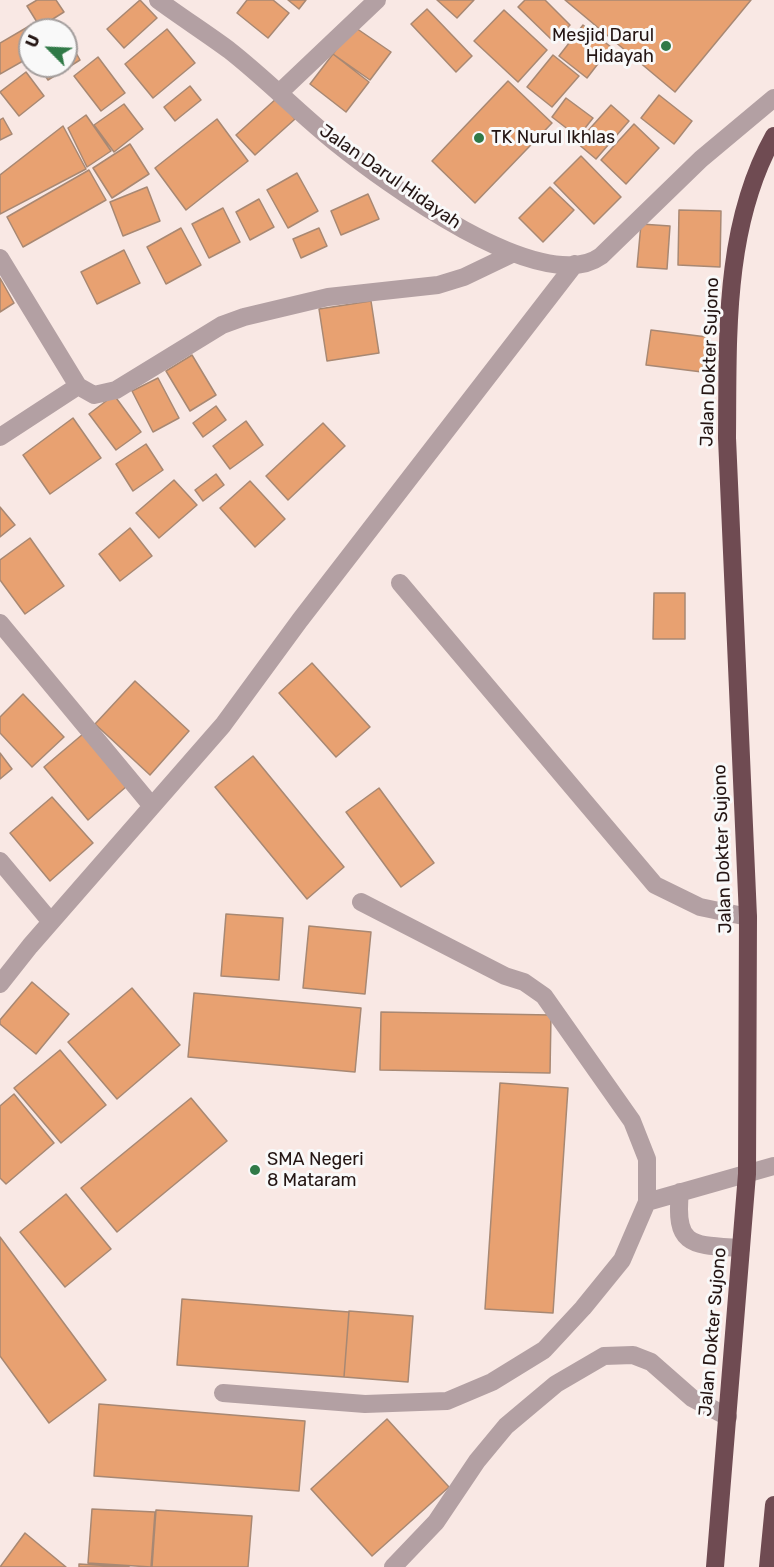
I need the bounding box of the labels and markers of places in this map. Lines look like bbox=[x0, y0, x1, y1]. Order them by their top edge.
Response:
place label: Mesjid Darul Hidayah bbox=[552, 25, 654, 68]
marker: Mesjid Darul Hidayah bbox=[659, 39, 673, 53]
place label: TK Nurul Ikhlas bbox=[491, 127, 615, 149]
marker: TK Nurul Ikhlas bbox=[472, 131, 486, 145]
place label: SMA Negeri 8 Mataram bbox=[267, 1149, 364, 1192]
marker: SMA Negeri 8 Mataram bbox=[248, 1163, 262, 1177]

